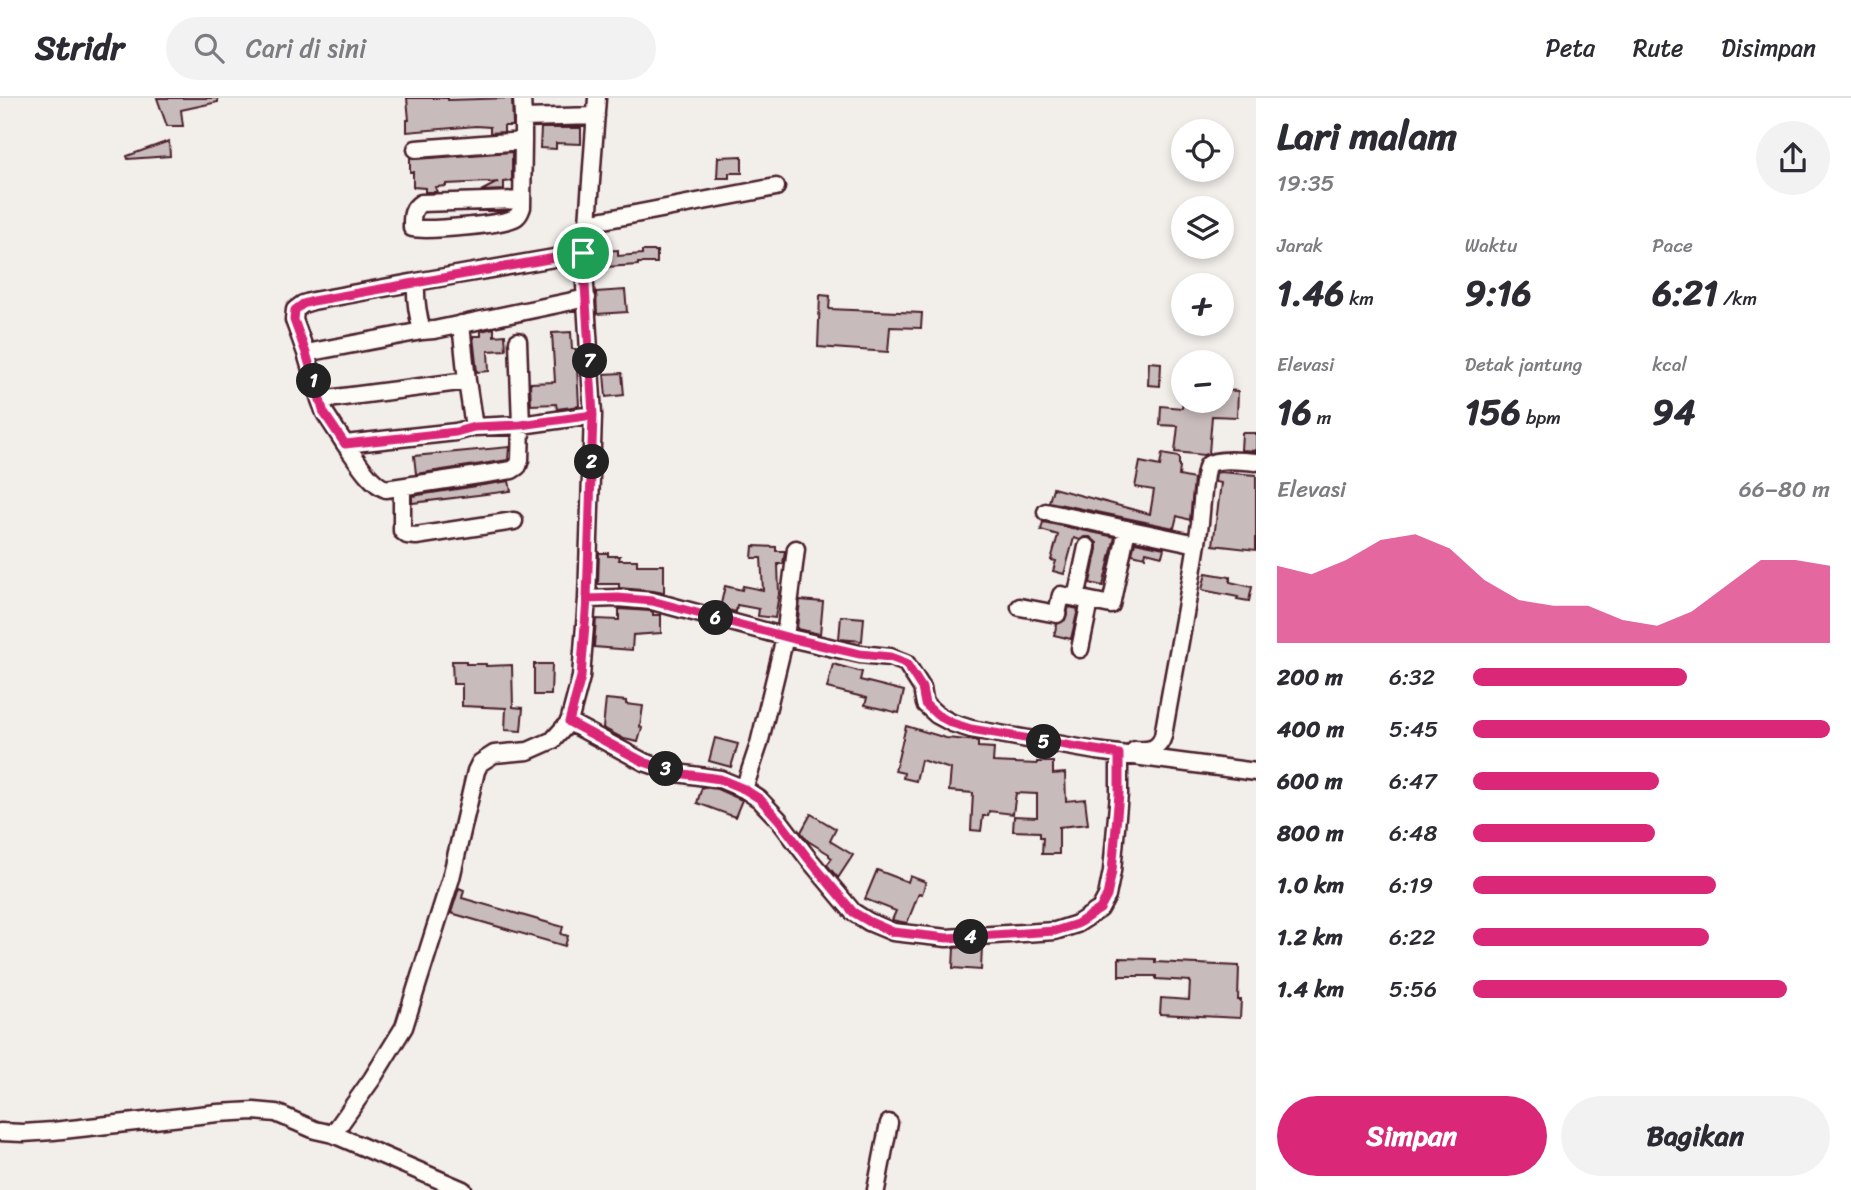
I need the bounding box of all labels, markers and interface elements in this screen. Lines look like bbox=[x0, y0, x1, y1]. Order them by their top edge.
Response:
search box bbox=[166, 17, 656, 80]
text: Stridr bbox=[35, 19, 124, 77]
text: Cari di sini bbox=[246, 25, 366, 71]
text: Peta bbox=[1546, 27, 1595, 69]
text: Rute bbox=[1633, 27, 1683, 69]
text: Disimpan bbox=[1721, 27, 1816, 69]
icon: search bbox=[190, 29, 228, 67]
text: Lari malam bbox=[1277, 103, 1457, 170]
map controls bbox=[1171, 119, 1234, 413]
button: locate bbox=[1171, 119, 1234, 182]
button: share bbox=[1756, 121, 1830, 195]
text: 19:35 bbox=[1277, 163, 1335, 204]
button: layers bbox=[1171, 196, 1234, 259]
pin bbox=[553, 223, 613, 283]
text: Jarak bbox=[1277, 229, 1323, 262]
text: Waktu bbox=[1465, 229, 1517, 262]
text: Pace bbox=[1652, 229, 1693, 262]
icon: arrive bbox=[564, 234, 602, 272]
text: 1.46 bbox=[1277, 262, 1344, 324]
text: 9:16 bbox=[1465, 262, 1532, 324]
text: 6:21 bbox=[1652, 262, 1718, 324]
button: + bbox=[1171, 273, 1234, 336]
text: km bbox=[1344, 282, 1374, 315]
text: /km bbox=[1718, 282, 1757, 315]
pin: 7 bbox=[572, 344, 608, 378]
text: 7 bbox=[584, 344, 595, 377]
text: Elevasi bbox=[1277, 348, 1334, 381]
text: Detak jantung bbox=[1465, 348, 1582, 381]
text: kcal bbox=[1652, 348, 1687, 381]
button: − bbox=[1171, 350, 1234, 413]
pin: 1 bbox=[296, 364, 332, 398]
text: 1 bbox=[309, 364, 318, 397]
text: 16 bbox=[1277, 381, 1312, 443]
text: 156 bbox=[1465, 381, 1521, 443]
text: 94 bbox=[1652, 381, 1696, 443]
text: m bbox=[1312, 401, 1331, 434]
text: bpm bbox=[1521, 401, 1561, 434]
pin: 2 bbox=[574, 444, 610, 480]
text: 2 bbox=[586, 445, 597, 478]
text: Elevasi bbox=[1277, 469, 1346, 510]
text: 66–80 m bbox=[1739, 469, 1830, 510]
pin: 6 bbox=[698, 601, 734, 636]
text: 6 bbox=[710, 601, 721, 634]
text: 200 m bbox=[1277, 657, 1343, 698]
text: 6:32 bbox=[1389, 657, 1435, 698]
text: 400 m bbox=[1277, 709, 1344, 750]
text: 5:45 bbox=[1389, 709, 1438, 750]
pin: 5 bbox=[1026, 724, 1062, 760]
text: 5 bbox=[1038, 725, 1049, 758]
pin: 3 bbox=[648, 752, 684, 786]
text: 3 bbox=[660, 752, 671, 785]
text: 600 m bbox=[1277, 761, 1343, 802]
text: 6:47 bbox=[1389, 761, 1437, 802]
text: 800 m bbox=[1277, 813, 1344, 854]
text: 6:48 bbox=[1389, 813, 1437, 854]
text: 1.0 km bbox=[1277, 865, 1344, 906]
text: 6:19 bbox=[1389, 865, 1433, 906]
text: 1.2 km bbox=[1277, 917, 1343, 958]
text: 6:22 bbox=[1389, 917, 1436, 958]
pin: 4 bbox=[954, 920, 988, 954]
text: 4 bbox=[965, 920, 976, 953]
text: 1.4 km bbox=[1277, 969, 1344, 1010]
text: 5:56 bbox=[1389, 969, 1437, 1010]
button: Simpan bbox=[1277, 1096, 1547, 1176]
button: Bagikan bbox=[1561, 1096, 1830, 1176]

